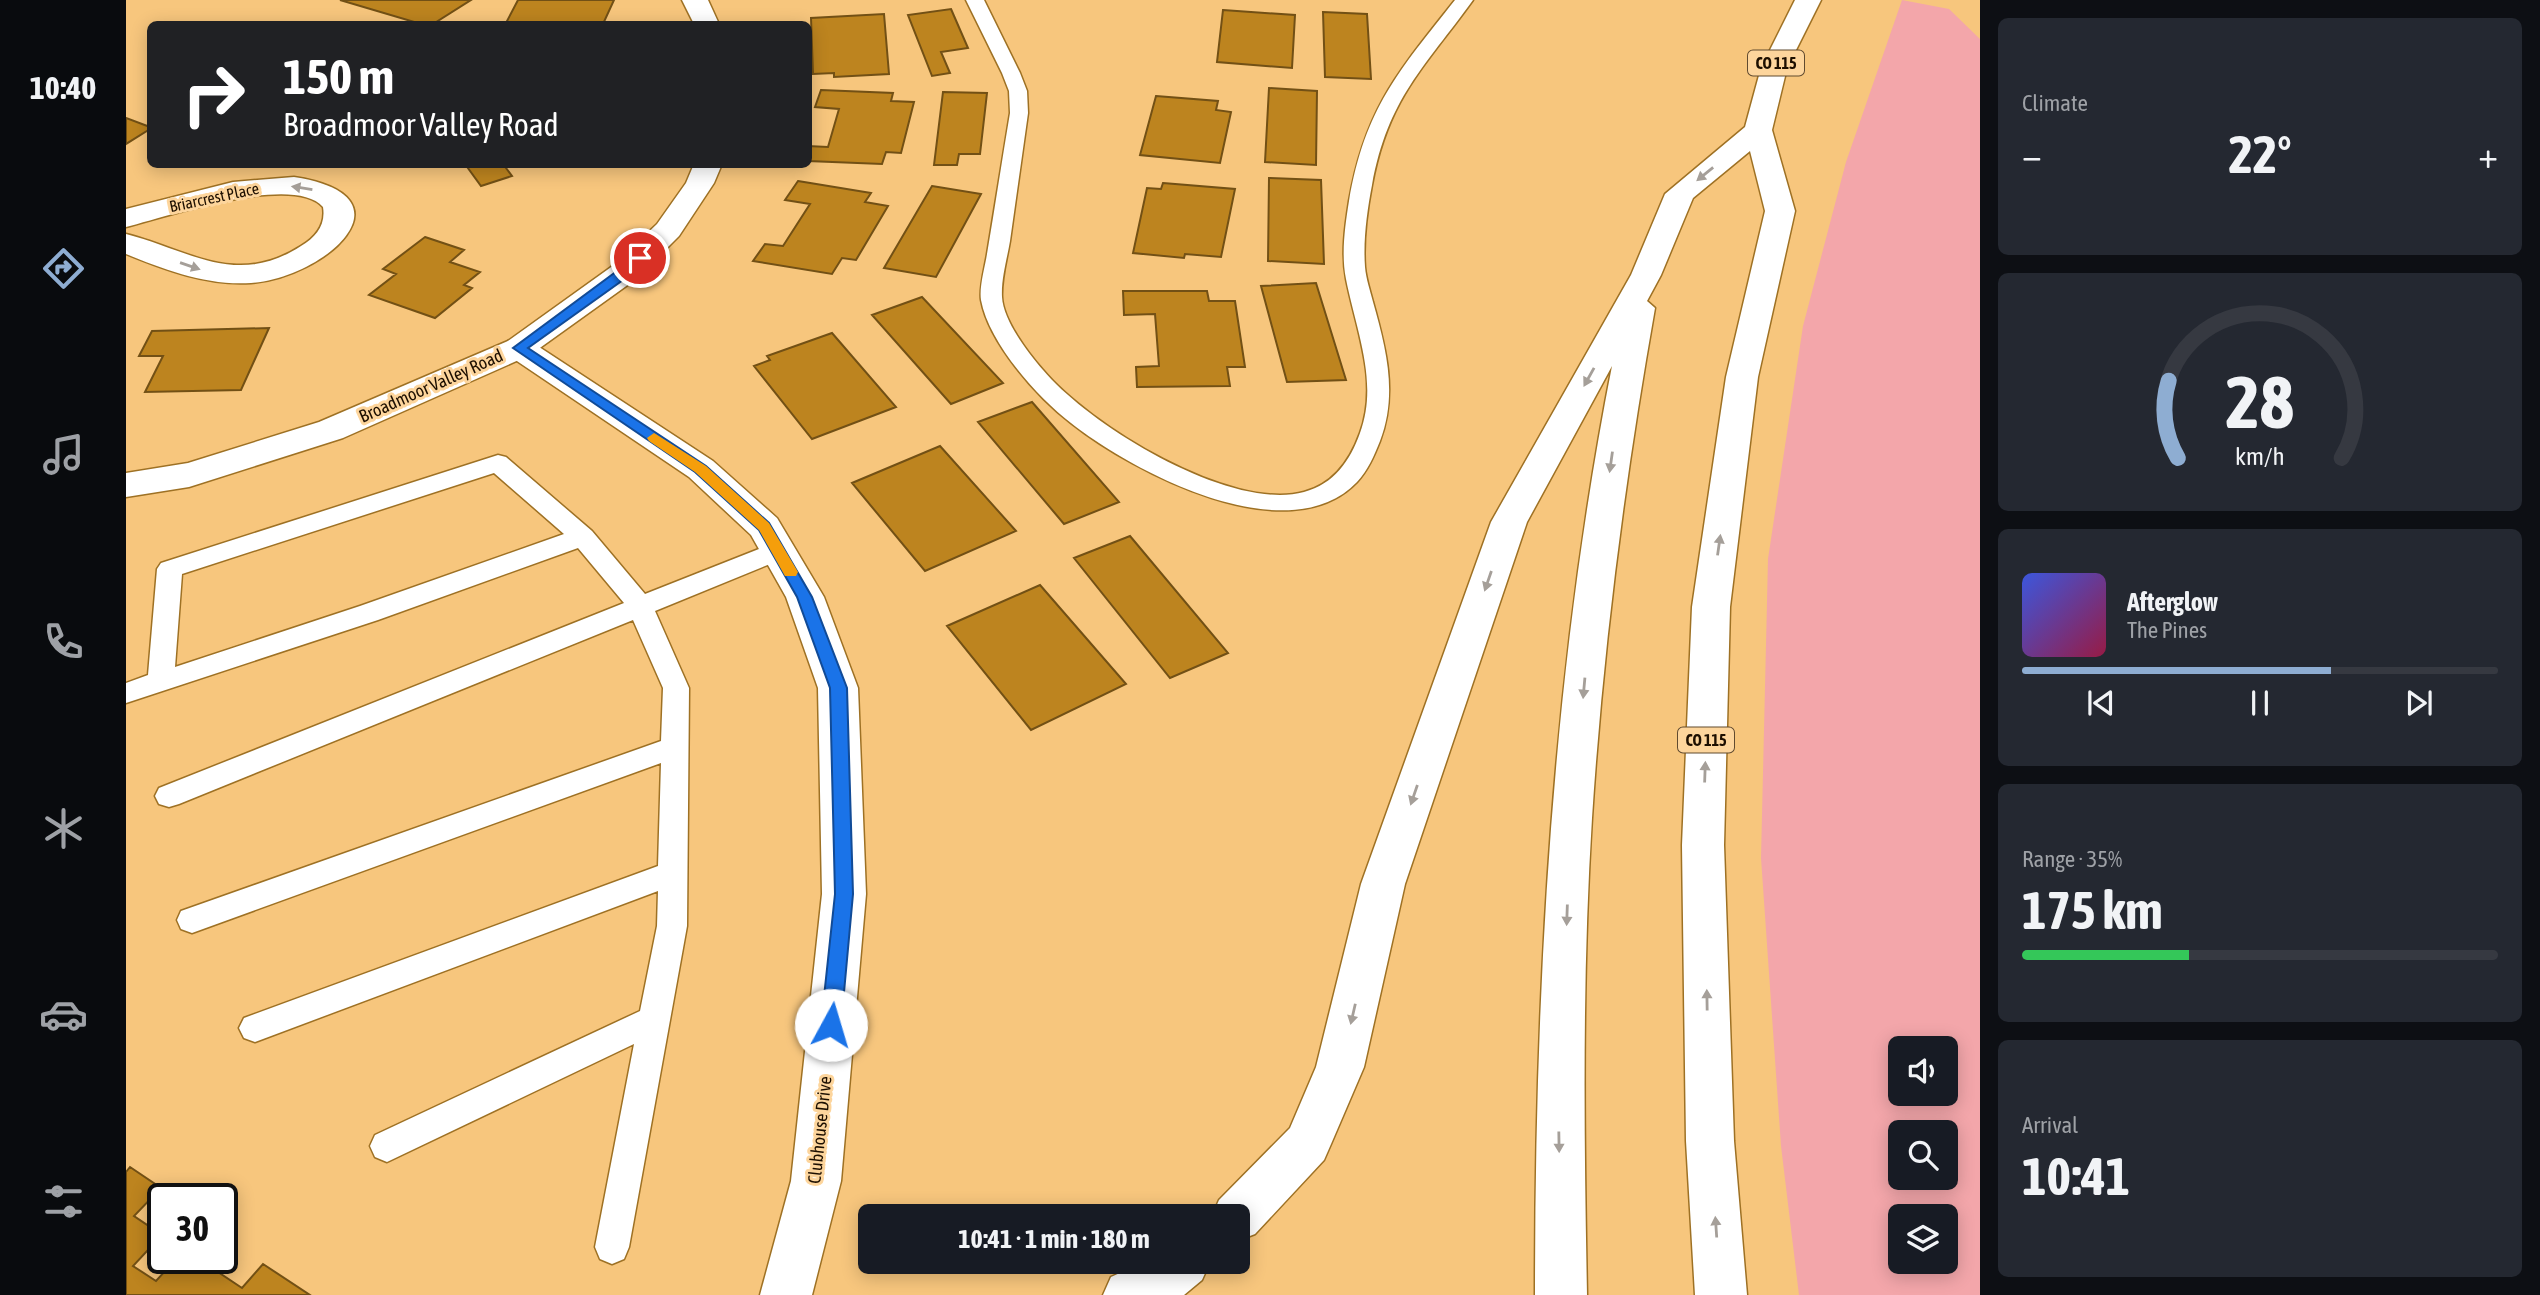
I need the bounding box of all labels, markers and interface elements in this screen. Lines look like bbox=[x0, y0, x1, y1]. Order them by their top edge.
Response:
text: 150 m bbox=[283, 48, 394, 104]
icon: right bbox=[168, 49, 259, 140]
road number: CO 115 bbox=[1748, 50, 1804, 76]
text: 10:40 bbox=[30, 69, 96, 106]
text: Climate bbox=[2022, 90, 2088, 116]
text: Broadmoor Valley Road bbox=[283, 106, 559, 143]
text: 22° bbox=[2228, 124, 2292, 184]
text: − bbox=[2022, 133, 2042, 176]
text: + bbox=[2478, 133, 2498, 176]
one-way arrow bbox=[1696, 166, 1713, 181]
street label: Briarcrest Place bbox=[168, 179, 260, 215]
one-way arrow bbox=[291, 182, 313, 193]
pin bbox=[610, 228, 670, 288]
icon: arrive bbox=[621, 239, 659, 277]
icon: directions bbox=[39, 244, 88, 293]
one-way arrow bbox=[180, 261, 201, 272]
street label: Broadmoor Valley Road bbox=[356, 344, 506, 427]
text: 28 bbox=[2226, 361, 2294, 444]
one-way arrow bbox=[1583, 368, 1595, 387]
icon: music bbox=[39, 430, 88, 479]
text: km/h bbox=[2235, 442, 2285, 470]
one-way arrow bbox=[1606, 451, 1617, 473]
one-way arrow bbox=[1714, 534, 1725, 556]
one-way arrow bbox=[1482, 570, 1493, 591]
text: Afterglow bbox=[2127, 587, 2218, 617]
icon: phone bbox=[39, 617, 88, 666]
text: The Pines bbox=[2127, 617, 2207, 643]
one-way arrow bbox=[1578, 677, 1589, 699]
icon: previous bbox=[2082, 684, 2120, 722]
icon: pause bbox=[2241, 684, 2279, 722]
icon: next bbox=[2400, 684, 2438, 722]
road number: CO 115 bbox=[1678, 727, 1734, 752]
one-way arrow bbox=[1699, 761, 1711, 783]
one-way arrow bbox=[1408, 785, 1419, 806]
icon: climate bbox=[39, 804, 88, 853]
text: Range · 35% bbox=[2022, 846, 2122, 872]
text: 175 km bbox=[2022, 880, 2163, 940]
one-way arrow bbox=[1562, 904, 1573, 926]
position arrow bbox=[794, 988, 868, 1062]
one-way arrow bbox=[1701, 988, 1712, 1010]
icon: car bbox=[39, 990, 88, 1039]
one-way arrow bbox=[1347, 1003, 1358, 1025]
map controls bbox=[1888, 1036, 1958, 1274]
button: sound bbox=[1888, 1036, 1958, 1106]
street label: Clubhouse Drive bbox=[803, 1075, 836, 1185]
text: Arrival bbox=[2022, 1112, 2078, 1138]
button: search bbox=[1888, 1120, 1958, 1190]
one-way arrow bbox=[1553, 1131, 1565, 1153]
text: 10:41 bbox=[2022, 1146, 2130, 1206]
icon: filters bbox=[39, 1177, 88, 1226]
speed limit sign: 30 bbox=[147, 1183, 238, 1274]
button: layers bbox=[1888, 1204, 1958, 1274]
one-way arrow bbox=[1710, 1216, 1721, 1238]
text: 10:41 · 1 min · 180 m bbox=[958, 1224, 1150, 1254]

